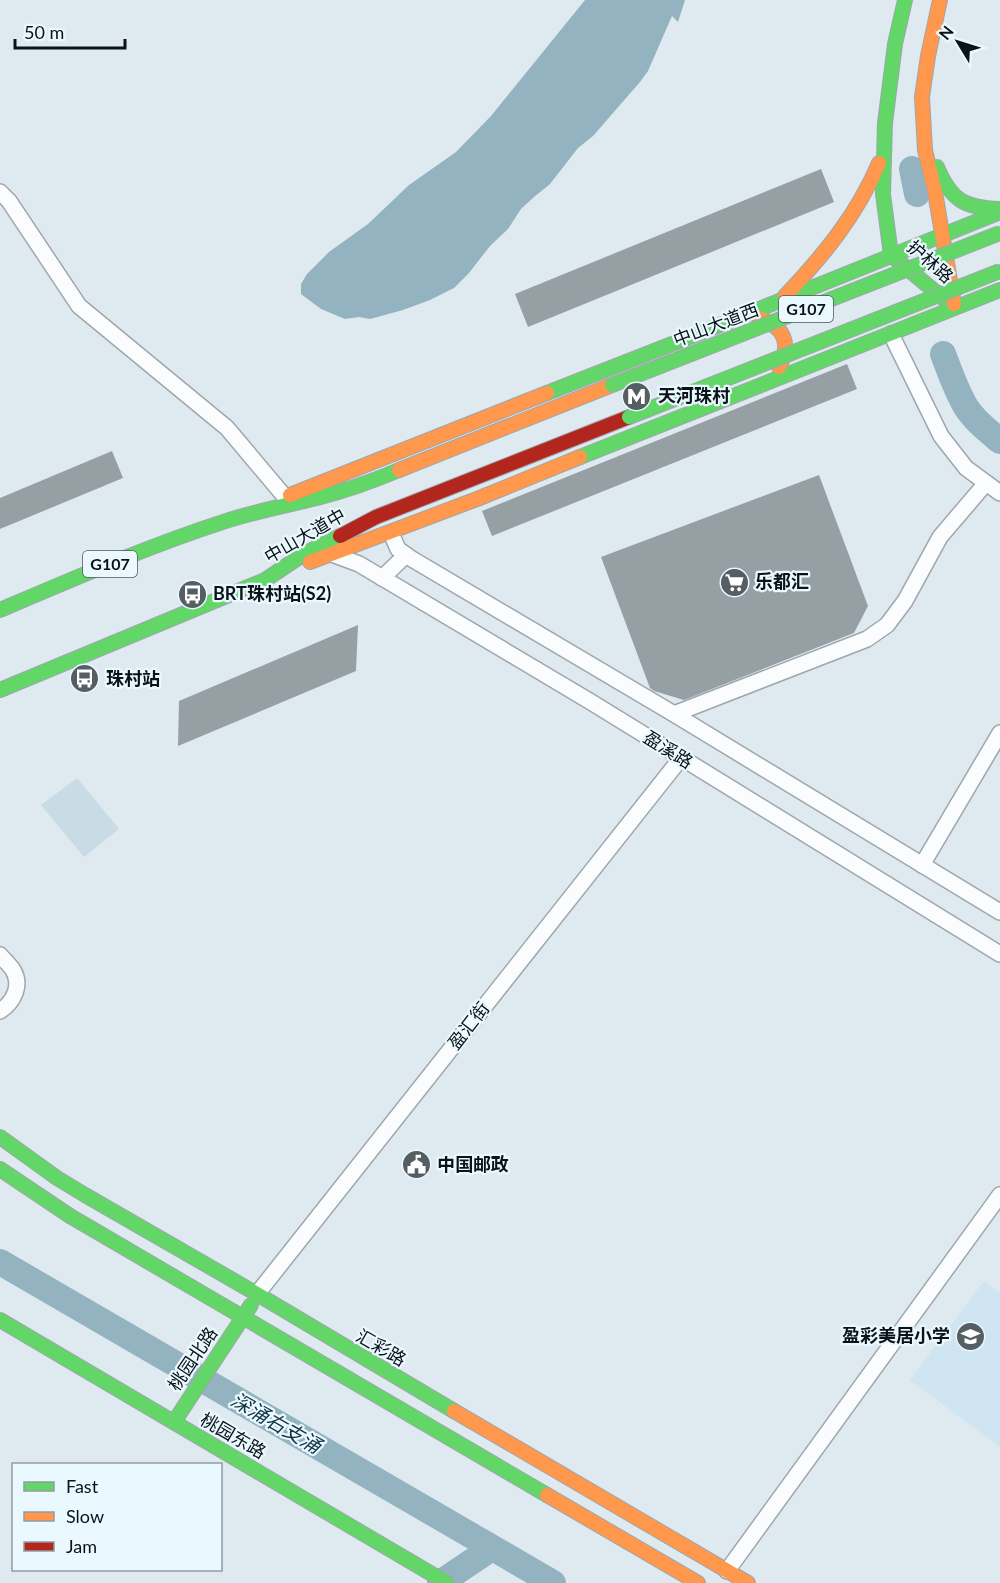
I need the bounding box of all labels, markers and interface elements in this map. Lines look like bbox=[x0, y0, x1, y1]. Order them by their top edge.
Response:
scale bar bbox=[15, 12, 124, 50]
north arrow bbox=[928, 12, 988, 72]
text: 50 m bbox=[24, 21, 64, 43]
text: N bbox=[935, 22, 957, 43]
street label: 护林路 bbox=[903, 235, 958, 287]
road number: G107 bbox=[779, 296, 833, 322]
street label: 中山大道西 bbox=[670, 298, 762, 350]
metro station icon: 天河珠村 bbox=[621, 380, 653, 412]
place label: 天河珠村 bbox=[658, 384, 730, 406]
street label: 中山大道中 bbox=[260, 503, 349, 567]
road number: G107 bbox=[83, 551, 137, 577]
supermarket icon: 乐都汇 bbox=[718, 566, 750, 598]
place label: 乐都汇 bbox=[755, 570, 809, 592]
bus stop icon: BRT珠村站(S2) bbox=[176, 578, 208, 610]
place label: BRT珠村站(S2) bbox=[213, 582, 331, 604]
bus stop icon: 珠村站 bbox=[69, 663, 101, 695]
place label: 珠村站 bbox=[106, 667, 160, 689]
street label: 盈溪路 bbox=[640, 726, 697, 773]
street label: 盈汇街 bbox=[443, 997, 494, 1053]
public building icon: 中国邮政 bbox=[400, 1149, 432, 1181]
place label: 中国邮政 bbox=[437, 1153, 509, 1175]
school or university icon: 盈彩美居小学 bbox=[955, 1320, 987, 1352]
street label: 桃园北路 bbox=[163, 1322, 221, 1394]
street label: 汇彩路 bbox=[353, 1324, 410, 1370]
place label: 盈彩美居小学 bbox=[842, 1324, 950, 1346]
water label: 深涌右支涌 bbox=[227, 1387, 328, 1459]
street label: 桃园东路 bbox=[197, 1408, 270, 1463]
legend bbox=[12, 1463, 222, 1571]
text: Fast bbox=[66, 1475, 99, 1497]
text: Slow bbox=[66, 1505, 104, 1527]
text: Jam bbox=[66, 1535, 97, 1557]

